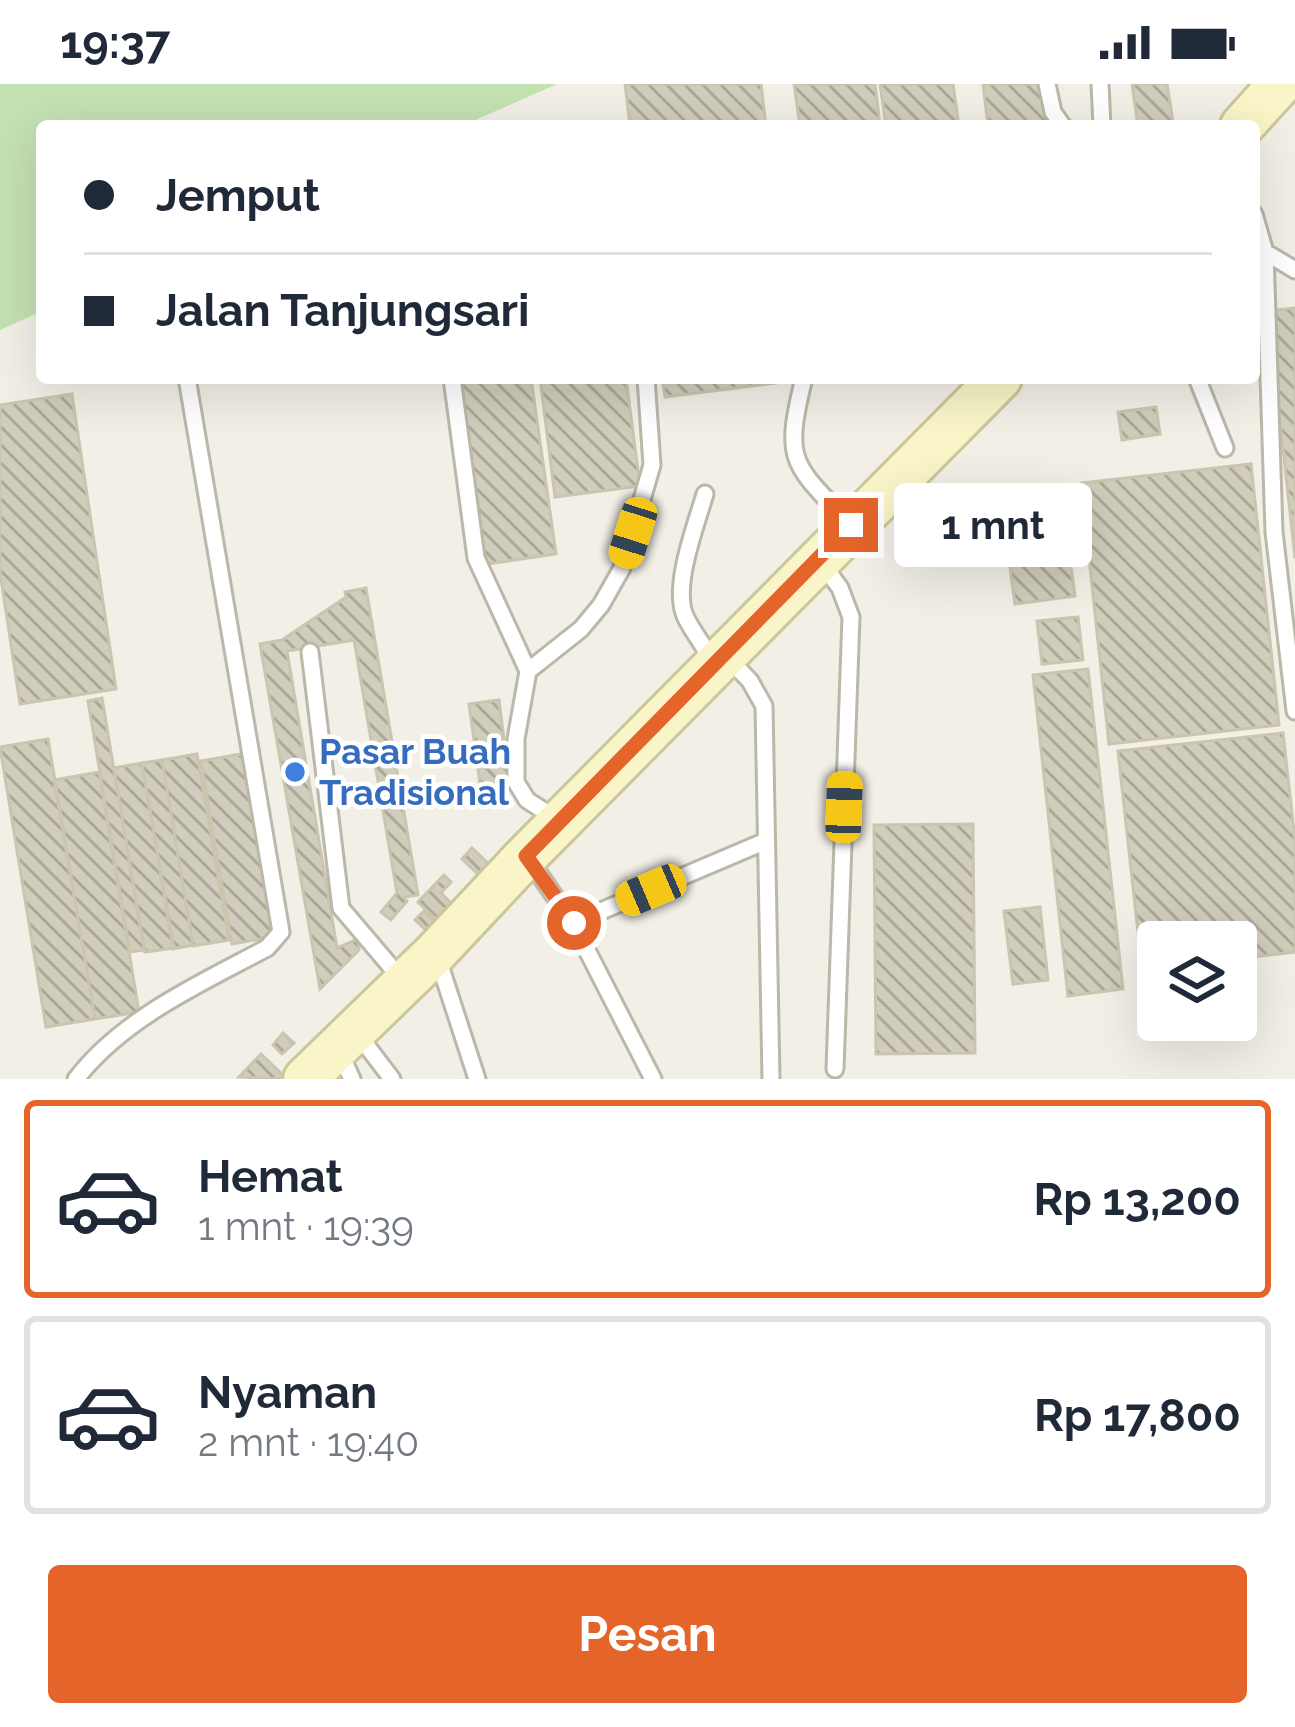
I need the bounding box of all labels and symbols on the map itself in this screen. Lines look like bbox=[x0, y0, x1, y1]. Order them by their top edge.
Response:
callout: 1 mnt bbox=[893, 483, 1091, 567]
car bbox=[605, 493, 661, 573]
route end bbox=[824, 498, 878, 552]
place label: Pasar Buah Tradisional bbox=[319, 730, 511, 813]
marker: Pasar Buah Tradisional bbox=[282, 759, 308, 785]
car bbox=[825, 770, 863, 844]
car bbox=[611, 859, 691, 921]
route start bbox=[547, 896, 601, 950]

